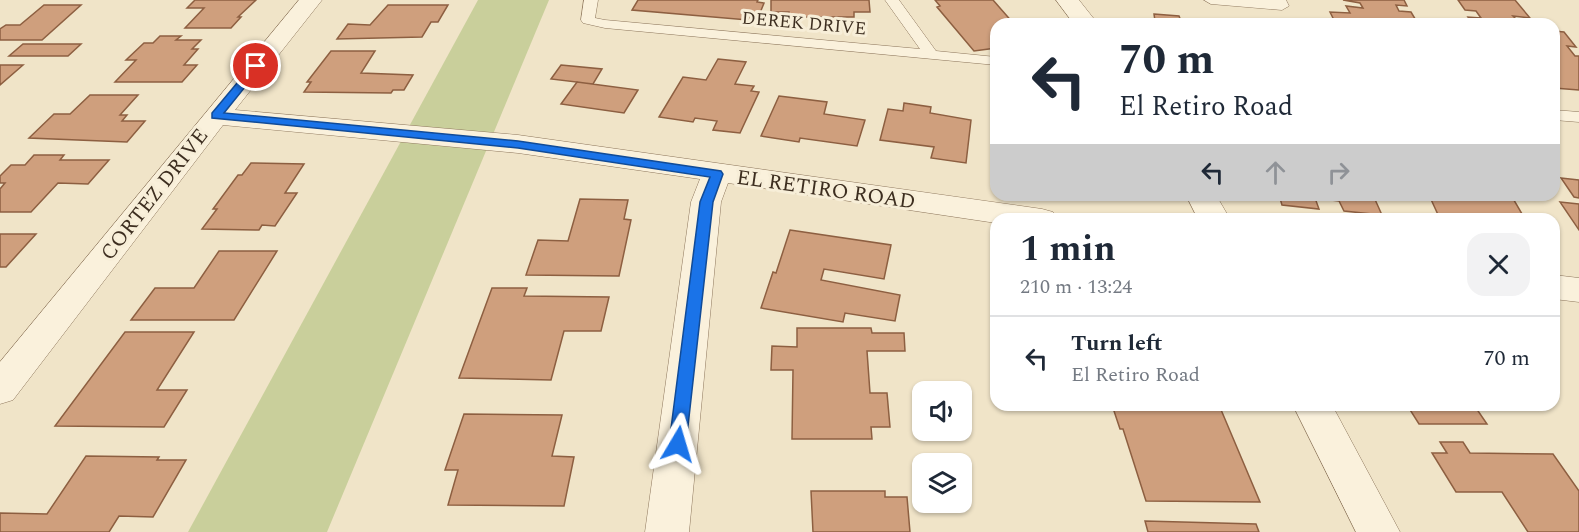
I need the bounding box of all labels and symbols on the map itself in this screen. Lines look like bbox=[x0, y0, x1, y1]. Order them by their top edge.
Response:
street label: DEREK DRIVE bbox=[741, 5, 867, 42]
pin bbox=[230, 40, 281, 91]
street label: CORTEZ DRIVE bbox=[93, 122, 217, 268]
street label: EL RETIRO ROAD bbox=[734, 162, 917, 218]
position arrow bbox=[646, 412, 710, 476]

